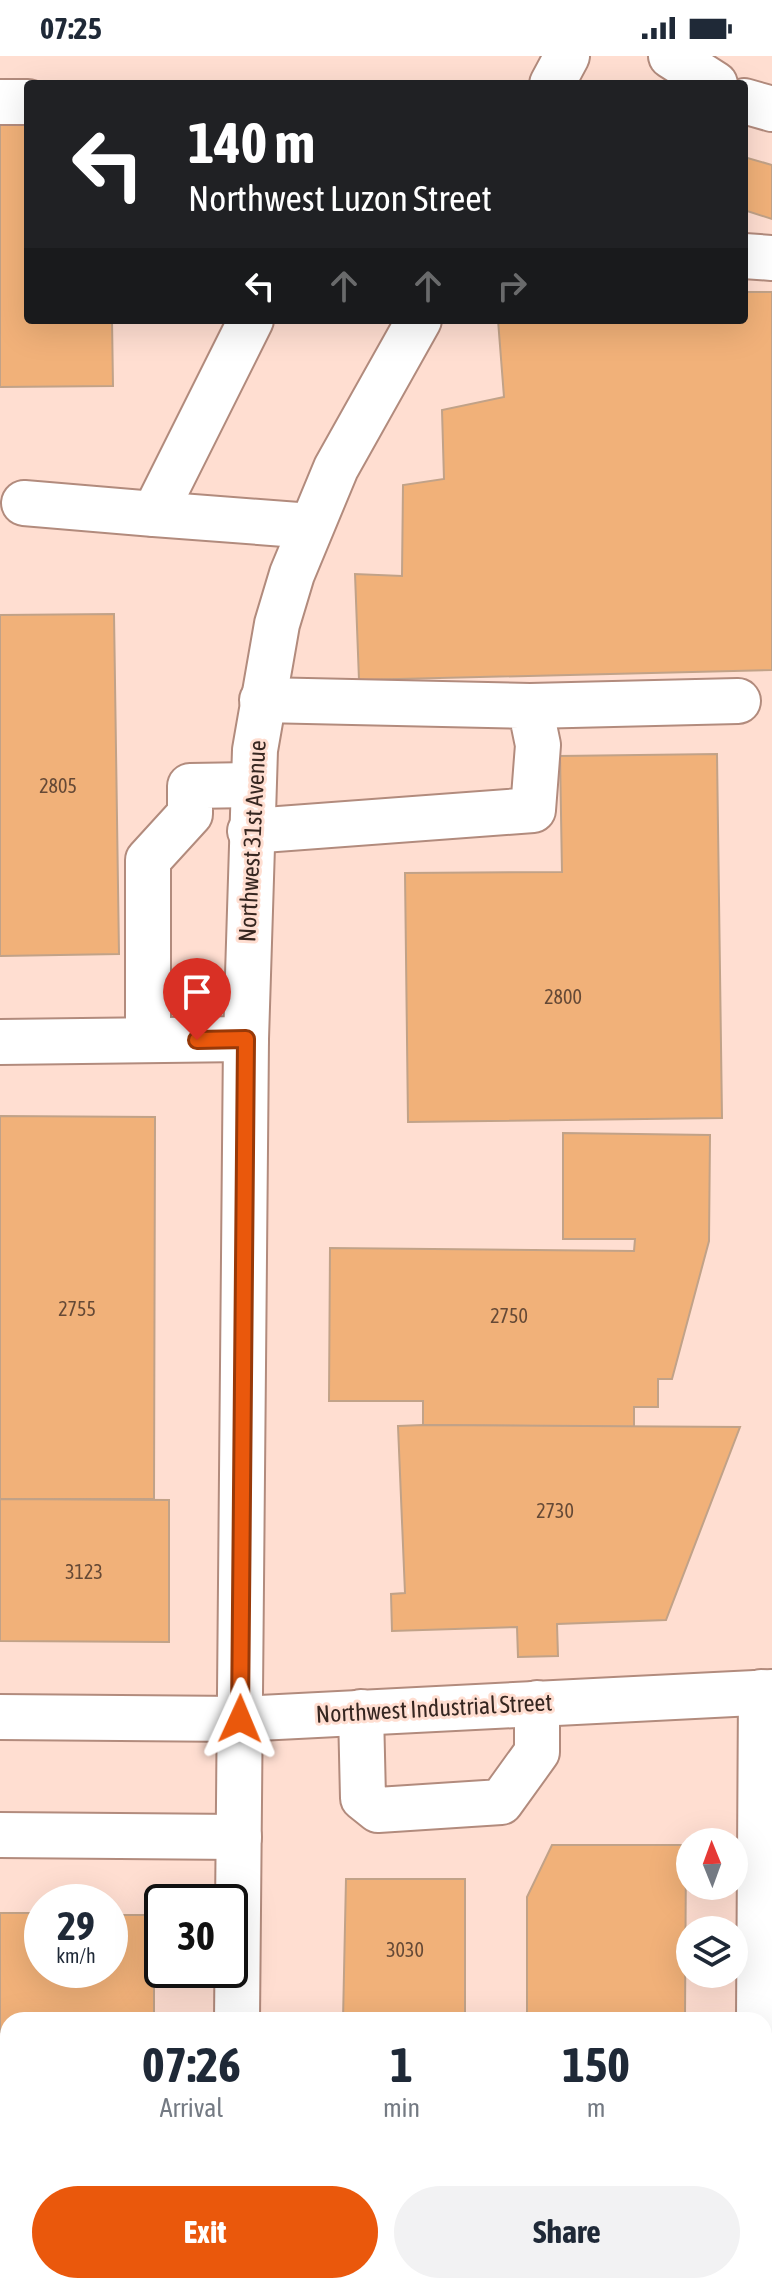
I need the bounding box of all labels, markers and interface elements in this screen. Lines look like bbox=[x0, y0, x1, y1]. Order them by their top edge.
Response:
text: 07:25 bbox=[40, 11, 102, 45]
text: 140 m bbox=[188, 111, 315, 175]
icon: left bbox=[56, 112, 160, 216]
text: Northwest Luzon Street bbox=[188, 177, 492, 219]
icon: left bbox=[238, 264, 282, 308]
icon: ahead bbox=[322, 264, 366, 308]
icon: ahead bbox=[406, 264, 450, 308]
icon: right bbox=[490, 264, 534, 308]
street label: Northwest 31st Avenue bbox=[233, 739, 271, 943]
house number: 2805 bbox=[39, 774, 77, 797]
pin bbox=[163, 958, 231, 1040]
icon: arrive bbox=[175, 970, 219, 1014]
house number: 2800 bbox=[544, 985, 582, 1008]
house number: 2755 bbox=[58, 1297, 96, 1320]
house number: 2750 bbox=[490, 1304, 528, 1327]
house number: 2730 bbox=[536, 1499, 574, 1522]
house number: 3123 bbox=[65, 1560, 103, 1583]
position arrow bbox=[198, 1677, 282, 1761]
street label: Northwest Industrial Street bbox=[315, 1688, 553, 1728]
north arrow bbox=[676, 1828, 748, 1900]
map controls bbox=[676, 1828, 748, 1988]
speed limit sign: 30 bbox=[144, 1884, 248, 1988]
text: 29 bbox=[57, 1903, 95, 1948]
button: layers bbox=[676, 1916, 748, 1988]
house number: 3030 bbox=[386, 1938, 424, 1961]
text: km/h bbox=[56, 1944, 96, 1967]
text: 07:26 bbox=[142, 2037, 241, 2092]
text: 1 bbox=[390, 2037, 413, 2092]
text: 150 bbox=[562, 2037, 630, 2092]
text: Arrival bbox=[160, 2093, 223, 2123]
text: min bbox=[383, 2093, 420, 2123]
text: m bbox=[587, 2093, 605, 2123]
button: Exit bbox=[32, 2186, 378, 2278]
button: Share bbox=[394, 2186, 740, 2278]

